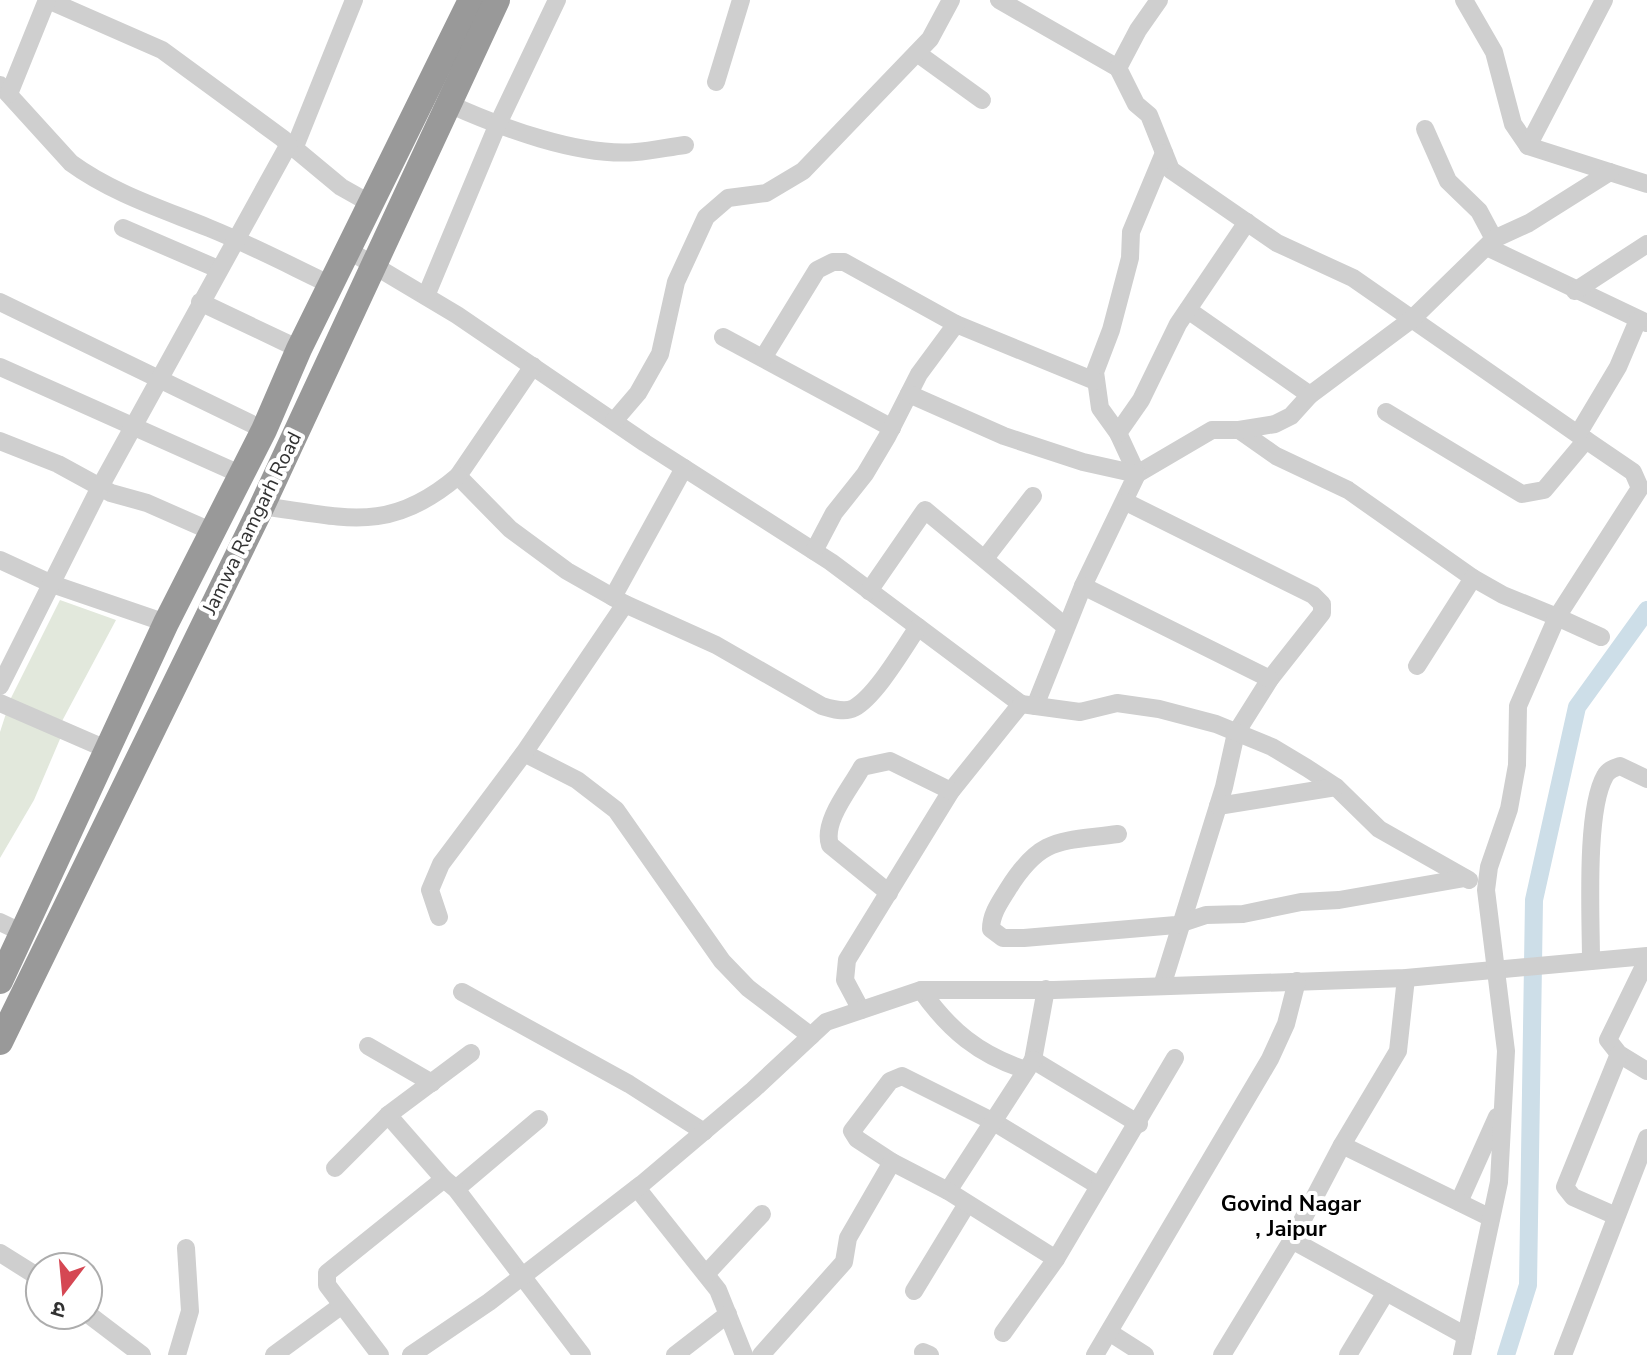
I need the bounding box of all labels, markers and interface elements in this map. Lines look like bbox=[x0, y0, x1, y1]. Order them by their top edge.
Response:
street label: Jamwa Ramgarh Road bbox=[196, 427, 308, 620]
district label: Govind Nagar , Jaipur bbox=[1221, 1189, 1362, 1244]
north arrow bbox=[24, 1251, 104, 1331]
text: उ bbox=[47, 1293, 69, 1325]

